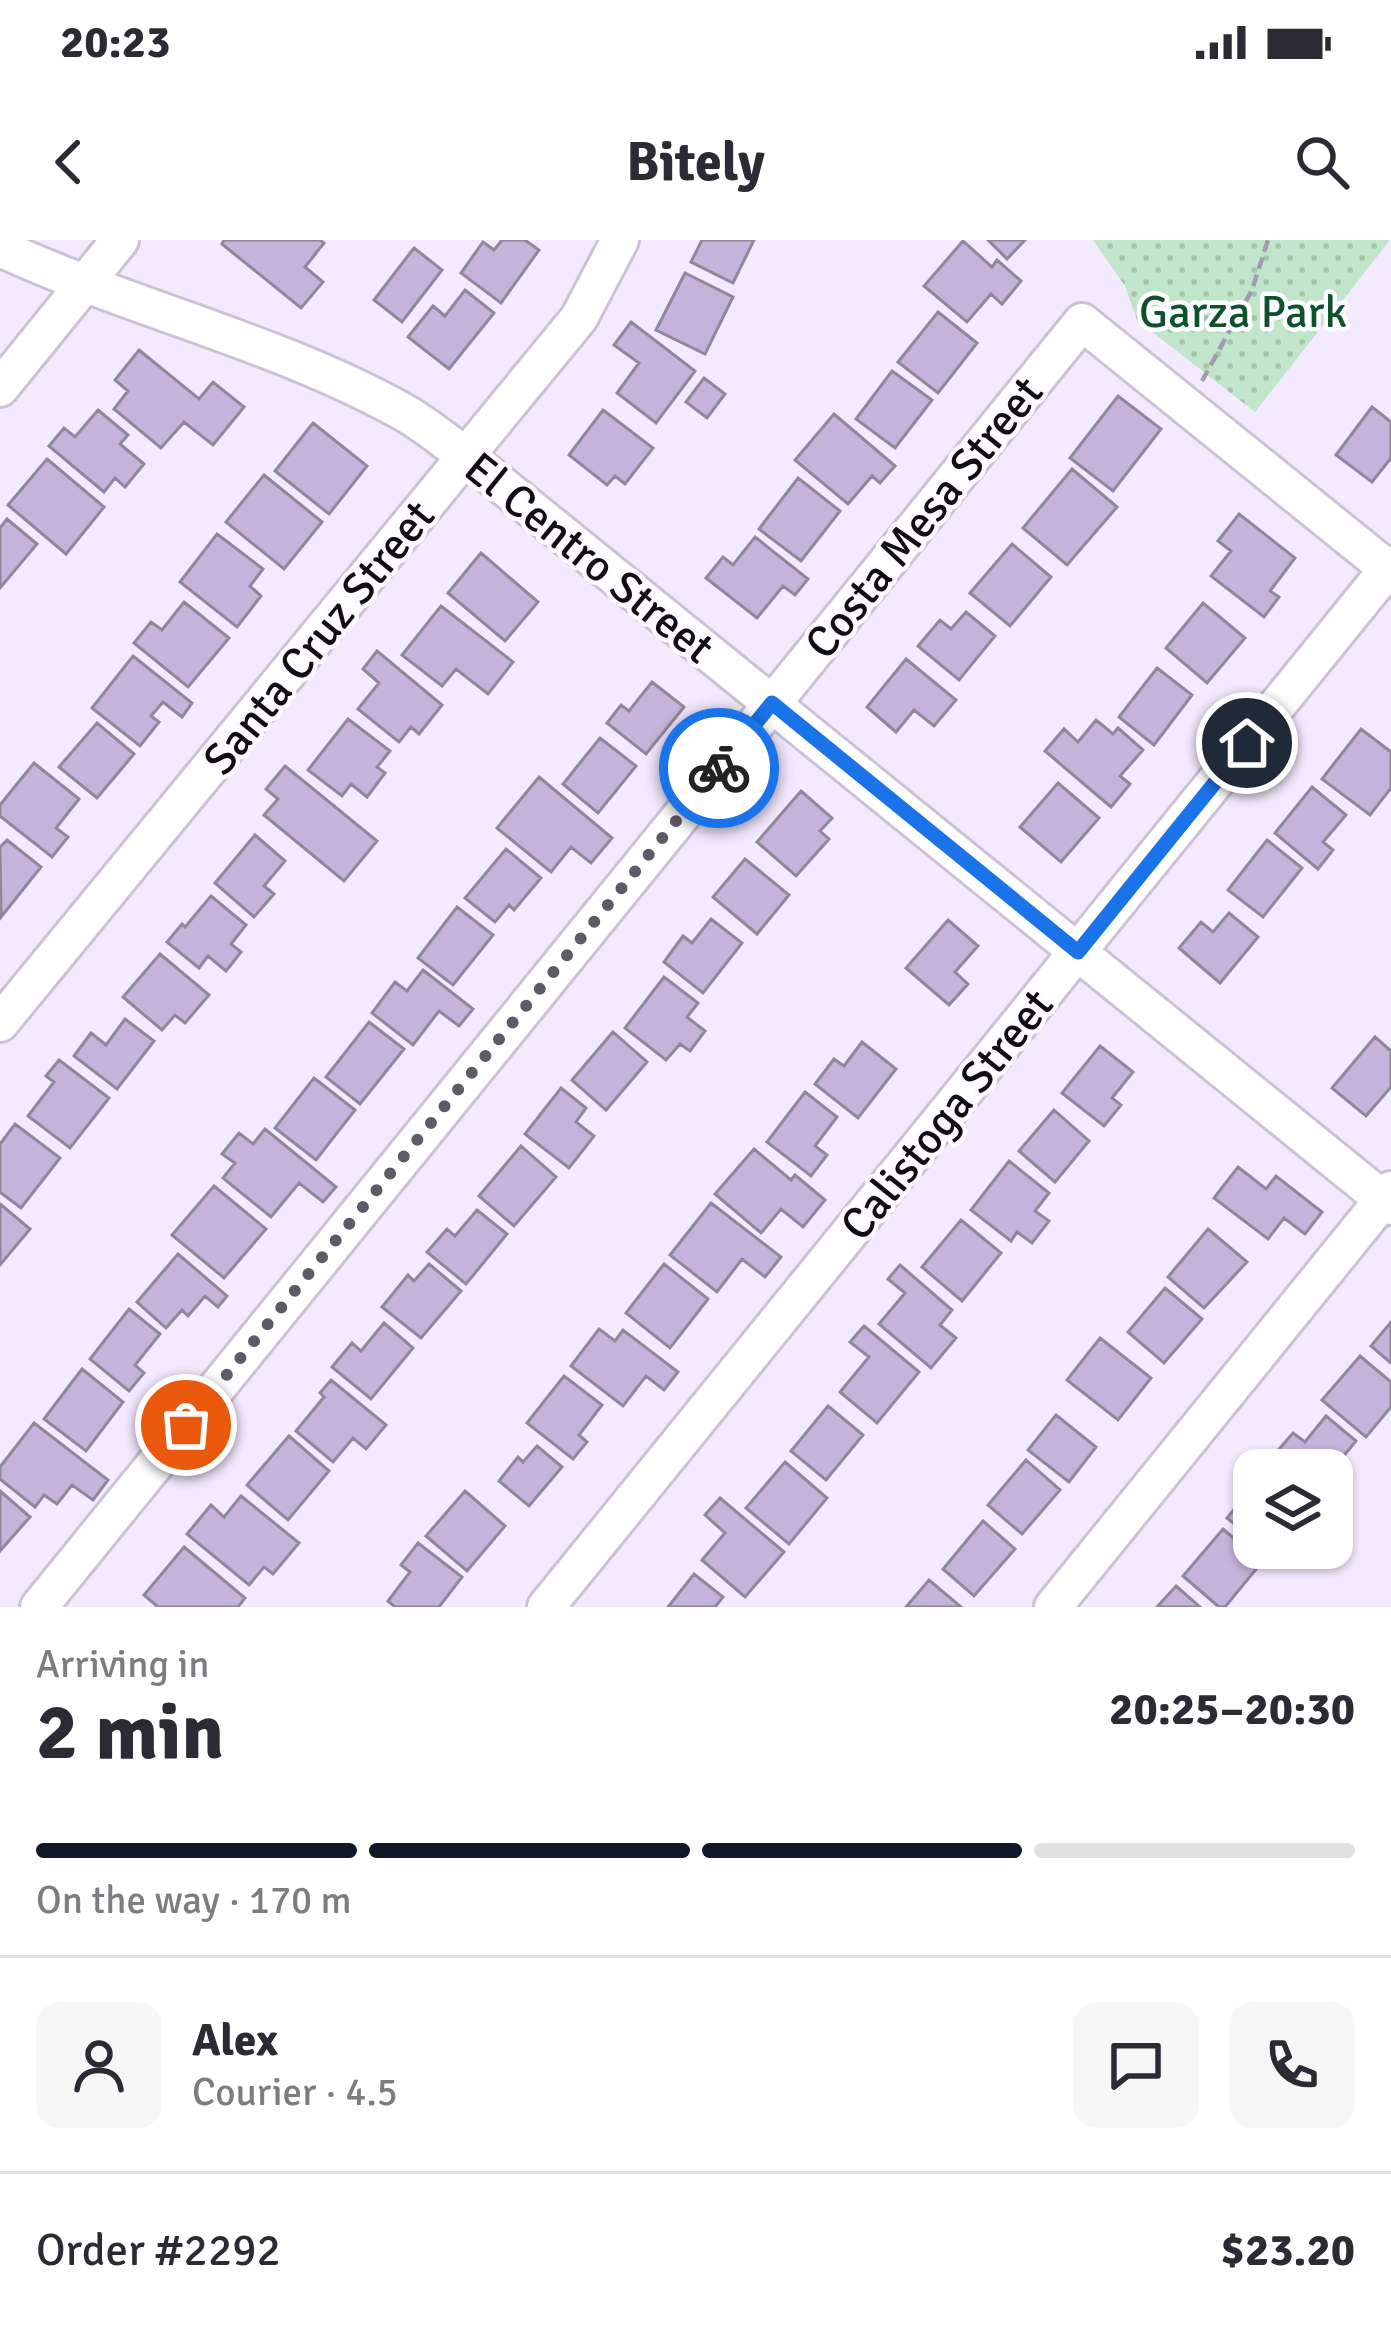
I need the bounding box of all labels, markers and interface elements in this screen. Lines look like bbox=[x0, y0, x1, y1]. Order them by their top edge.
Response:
text: 20:23 bbox=[60, 15, 170, 70]
icon: back bbox=[36, 129, 102, 195]
text: Bitely bbox=[626, 129, 765, 196]
icon: search bbox=[1289, 129, 1355, 195]
park label: Garza Park bbox=[1139, 285, 1347, 340]
street label: Costa Mesa Street bbox=[794, 366, 1055, 670]
street label: El Centro Street bbox=[453, 441, 725, 675]
street label: Santa Cruz Street bbox=[192, 490, 446, 786]
pin bbox=[1196, 692, 1298, 794]
courier bbox=[659, 708, 779, 828]
icon: home bbox=[1214, 710, 1280, 776]
icon: bike bbox=[686, 735, 752, 801]
street label: Calistoga Street bbox=[829, 978, 1065, 1252]
pin bbox=[135, 1374, 237, 1476]
icon: bag bbox=[153, 1392, 219, 1458]
map controls bbox=[1233, 1449, 1353, 1569]
button: layers bbox=[1233, 1449, 1353, 1569]
text: Arriving in bbox=[36, 1640, 210, 1688]
text: 20:25–20:30 bbox=[1109, 1682, 1355, 1737]
text: 2 min bbox=[36, 1685, 224, 1781]
text: On the way · 170 m bbox=[36, 1876, 352, 1924]
button: person bbox=[36, 2002, 162, 2128]
button: chat bbox=[1073, 2002, 1199, 2128]
button: phone bbox=[1229, 2002, 1355, 2128]
text: Alex bbox=[192, 2013, 278, 2068]
text: Courier · 4.5 bbox=[192, 2068, 398, 2116]
text: Order #2292 bbox=[36, 2223, 281, 2278]
text: $23.20 bbox=[1221, 2223, 1355, 2278]

